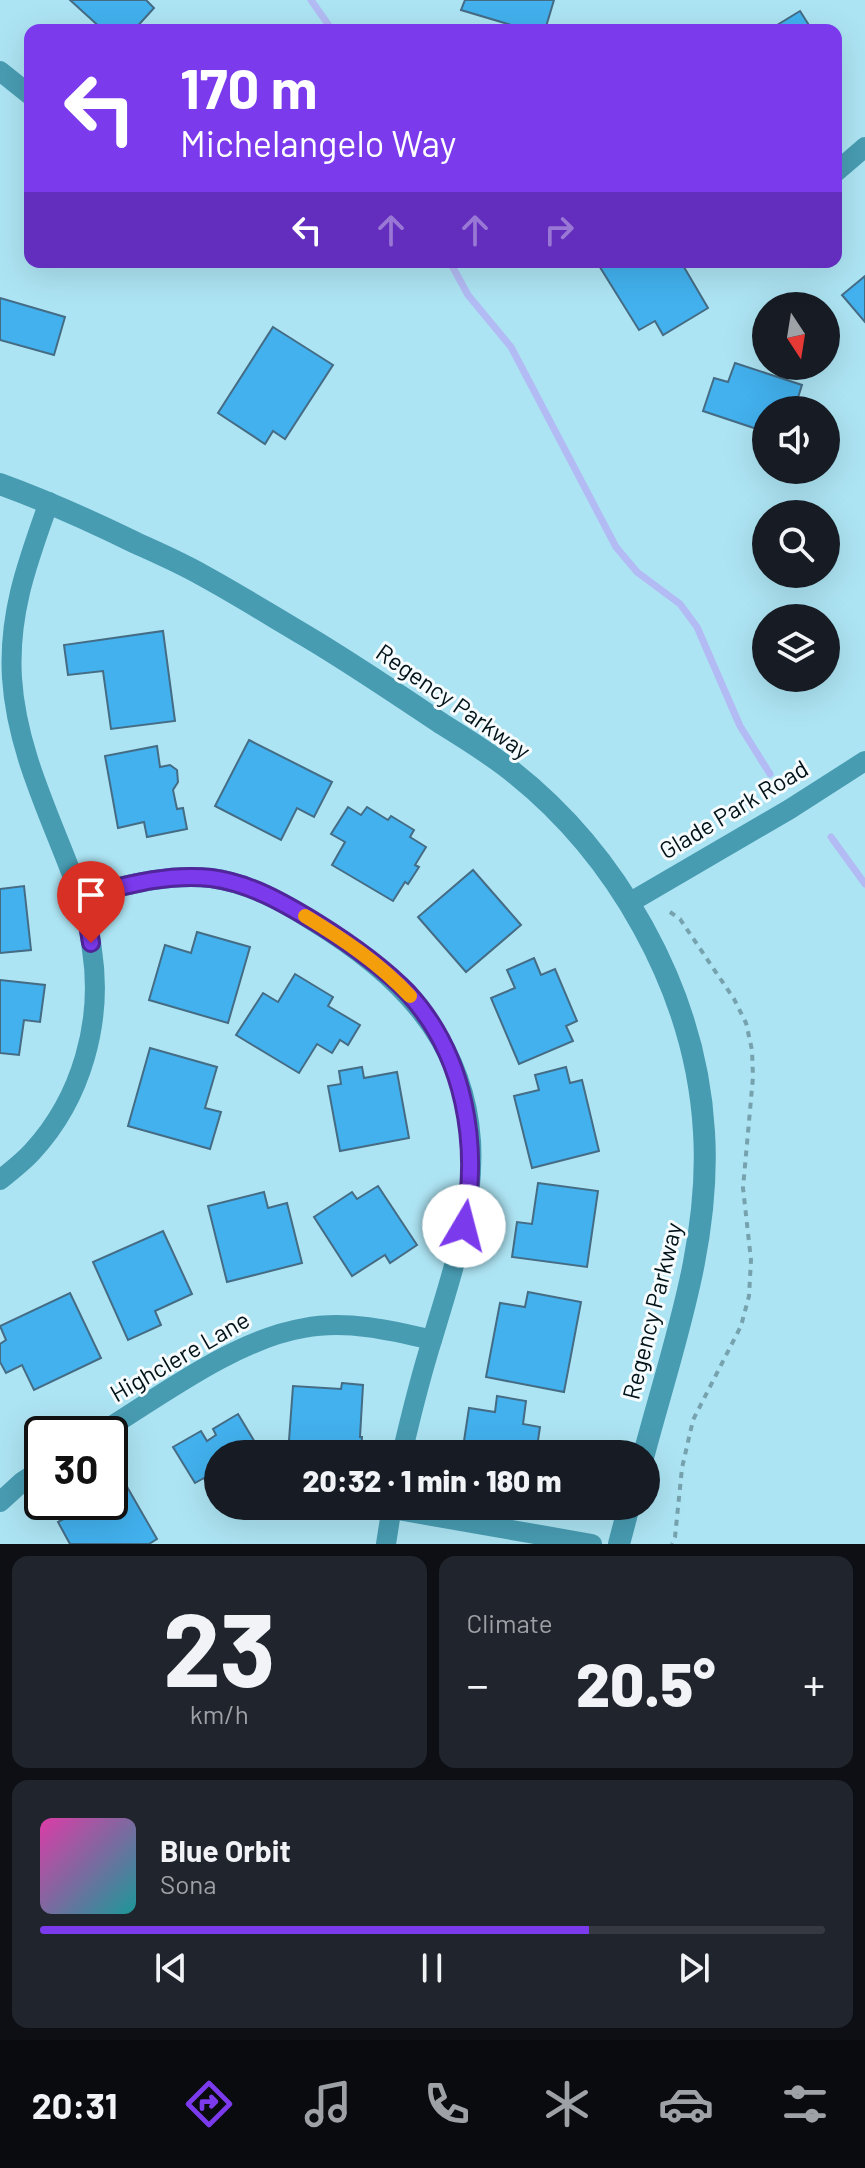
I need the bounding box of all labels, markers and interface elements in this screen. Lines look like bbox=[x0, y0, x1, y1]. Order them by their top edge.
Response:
text: 170 m bbox=[180, 53, 317, 120]
icon: left bbox=[48, 56, 152, 160]
text: Michelangelo Way bbox=[180, 121, 456, 164]
icon: left bbox=[285, 208, 329, 252]
icon: ahead bbox=[369, 208, 413, 252]
icon: ahead bbox=[453, 208, 497, 252]
icon: right bbox=[537, 208, 581, 252]
north arrow bbox=[752, 292, 840, 380]
map controls bbox=[752, 292, 840, 692]
button: sound bbox=[752, 396, 840, 484]
button: search bbox=[752, 500, 840, 588]
button: layers bbox=[752, 604, 840, 692]
street label: Regency Parkway bbox=[371, 637, 536, 765]
street label: Glade Park Road bbox=[654, 753, 813, 864]
pin bbox=[57, 861, 125, 943]
icon: arrive bbox=[69, 873, 113, 917]
position arrow bbox=[422, 1184, 506, 1268]
street label: Regency Parkway bbox=[616, 1219, 688, 1402]
street label: Highclere Lane bbox=[104, 1304, 254, 1407]
speed limit sign: 30 bbox=[24, 1416, 128, 1520]
text: 20:32 · 1 min · 180 m bbox=[303, 1462, 561, 1498]
text: 23 bbox=[163, 1583, 276, 1708]
text: Climate bbox=[467, 1607, 553, 1638]
text: 20.5° bbox=[576, 1647, 716, 1719]
text: − bbox=[467, 1657, 489, 1710]
text: + bbox=[803, 1657, 825, 1710]
text: km/h bbox=[190, 1698, 249, 1729]
text: Blue Orbit bbox=[160, 1832, 291, 1868]
text: Sona bbox=[160, 1868, 217, 1899]
icon: previous bbox=[149, 1946, 193, 1990]
icon: pause bbox=[410, 1946, 454, 1990]
icon: next bbox=[672, 1946, 716, 1990]
icon: directions bbox=[181, 2076, 237, 2132]
icon: music bbox=[300, 2076, 356, 2132]
icon: phone bbox=[419, 2076, 475, 2132]
icon: climate bbox=[539, 2076, 595, 2132]
icon: car bbox=[658, 2076, 714, 2132]
icon: filters bbox=[777, 2076, 833, 2132]
text: 20:31 bbox=[32, 2083, 118, 2126]

